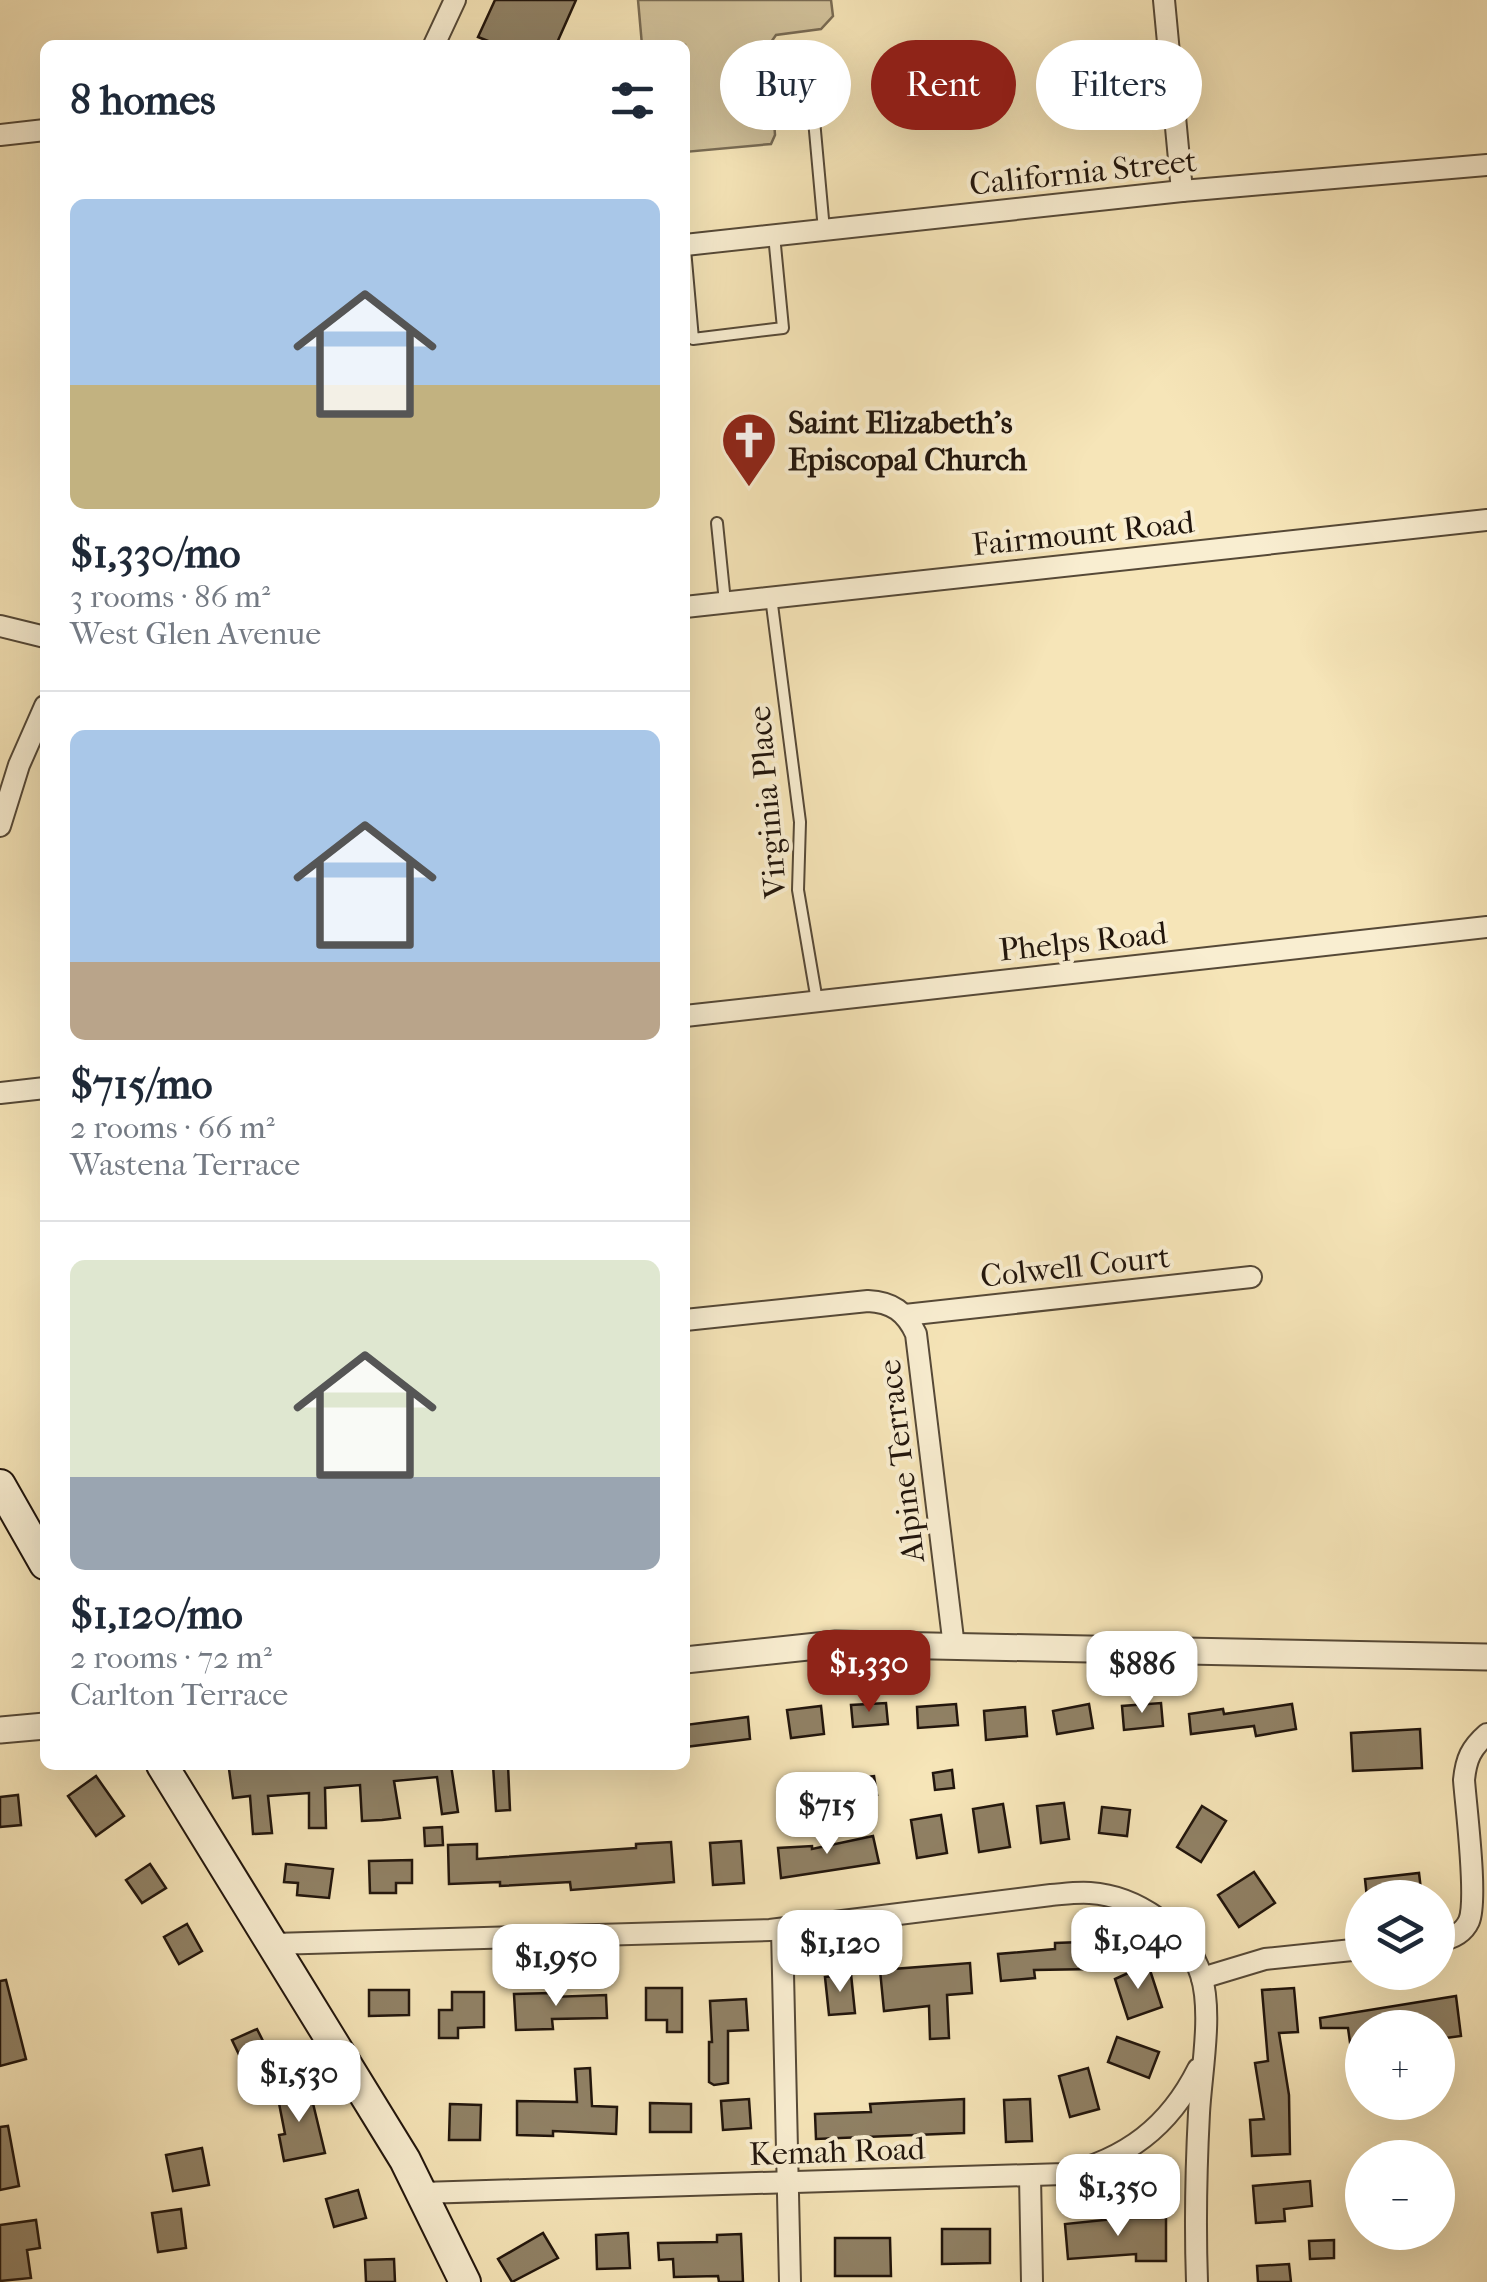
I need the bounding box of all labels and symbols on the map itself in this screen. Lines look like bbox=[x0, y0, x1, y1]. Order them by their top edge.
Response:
street label: California Street bbox=[968, 142, 1199, 203]
place label: Saint Elizabeth's Episcopal Church bbox=[788, 404, 1028, 478]
church icon: Saint Elizabeth's Episcopal Church bbox=[719, 410, 779, 489]
street label: Fairmount Road bbox=[970, 503, 1197, 564]
street label: Virginia Place bbox=[741, 704, 794, 901]
street label: Phelps Road bbox=[997, 914, 1170, 969]
street label: Colwell Court bbox=[978, 1238, 1172, 1295]
street label: Alpine Terrace bbox=[871, 1357, 933, 1566]
pin: $1,330 bbox=[788, 1630, 950, 1715]
pin: $886 bbox=[1083, 1631, 1201, 1716]
pin: $715 bbox=[768, 1772, 886, 1857]
pin: $1,040 bbox=[1057, 1907, 1219, 1992]
pin: $1,120 bbox=[759, 1910, 921, 1995]
pin: $1,950 bbox=[475, 1924, 637, 2009]
pin: $1,530 bbox=[218, 2040, 380, 2125]
street label: Kemah Road bbox=[748, 2130, 926, 2173]
pin: $1,350 bbox=[1037, 2154, 1199, 2239]

